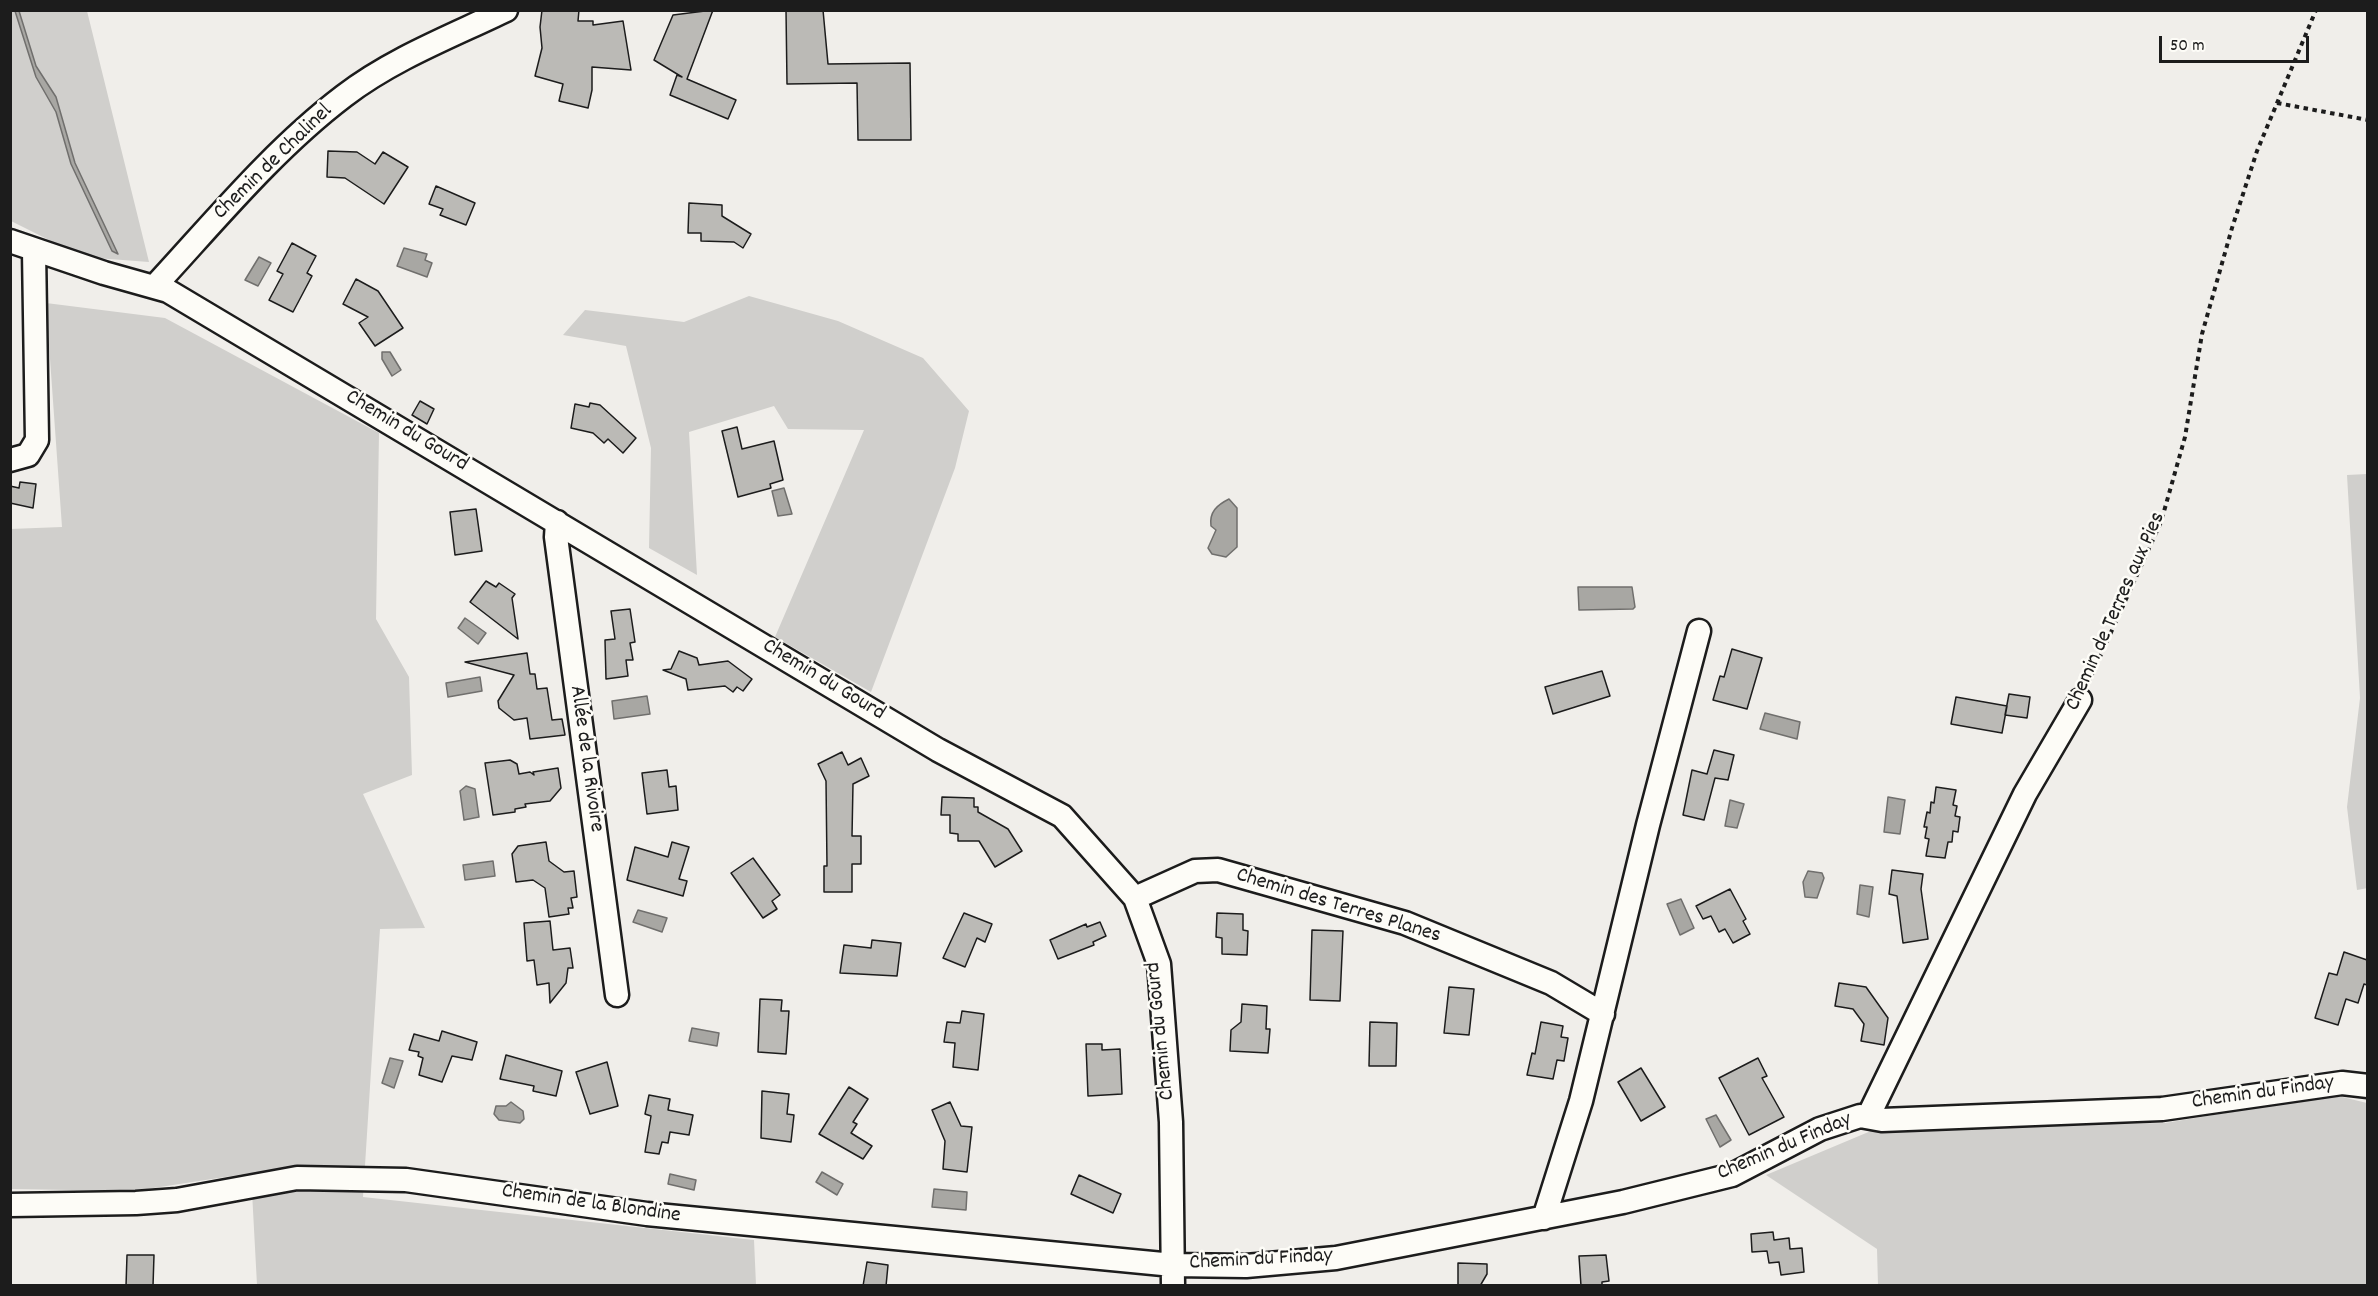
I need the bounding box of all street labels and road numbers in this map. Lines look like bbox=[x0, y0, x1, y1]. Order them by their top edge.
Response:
street label: Chemin de Chalinel bbox=[209, 99, 339, 227]
street label: Chemin du Gourd bbox=[340, 385, 472, 479]
street label: Chemin de Terres aux Pies bbox=[2061, 509, 2173, 715]
street label: Chemin du Gourd bbox=[757, 634, 889, 728]
street label: Allée de la Rivoire bbox=[562, 684, 608, 834]
street label: Chemin des Terres Planes bbox=[1232, 863, 1444, 951]
street label: Chemin du Gourd bbox=[1142, 961, 1182, 1101]
street label: Chemin du Finday bbox=[2190, 1071, 2336, 1117]
street label: Chemin du Finday bbox=[1714, 1108, 1856, 1188]
street label: Chemin de la Blondine bbox=[500, 1179, 682, 1231]
street label: Chemin du Finday bbox=[1189, 1244, 1333, 1278]

